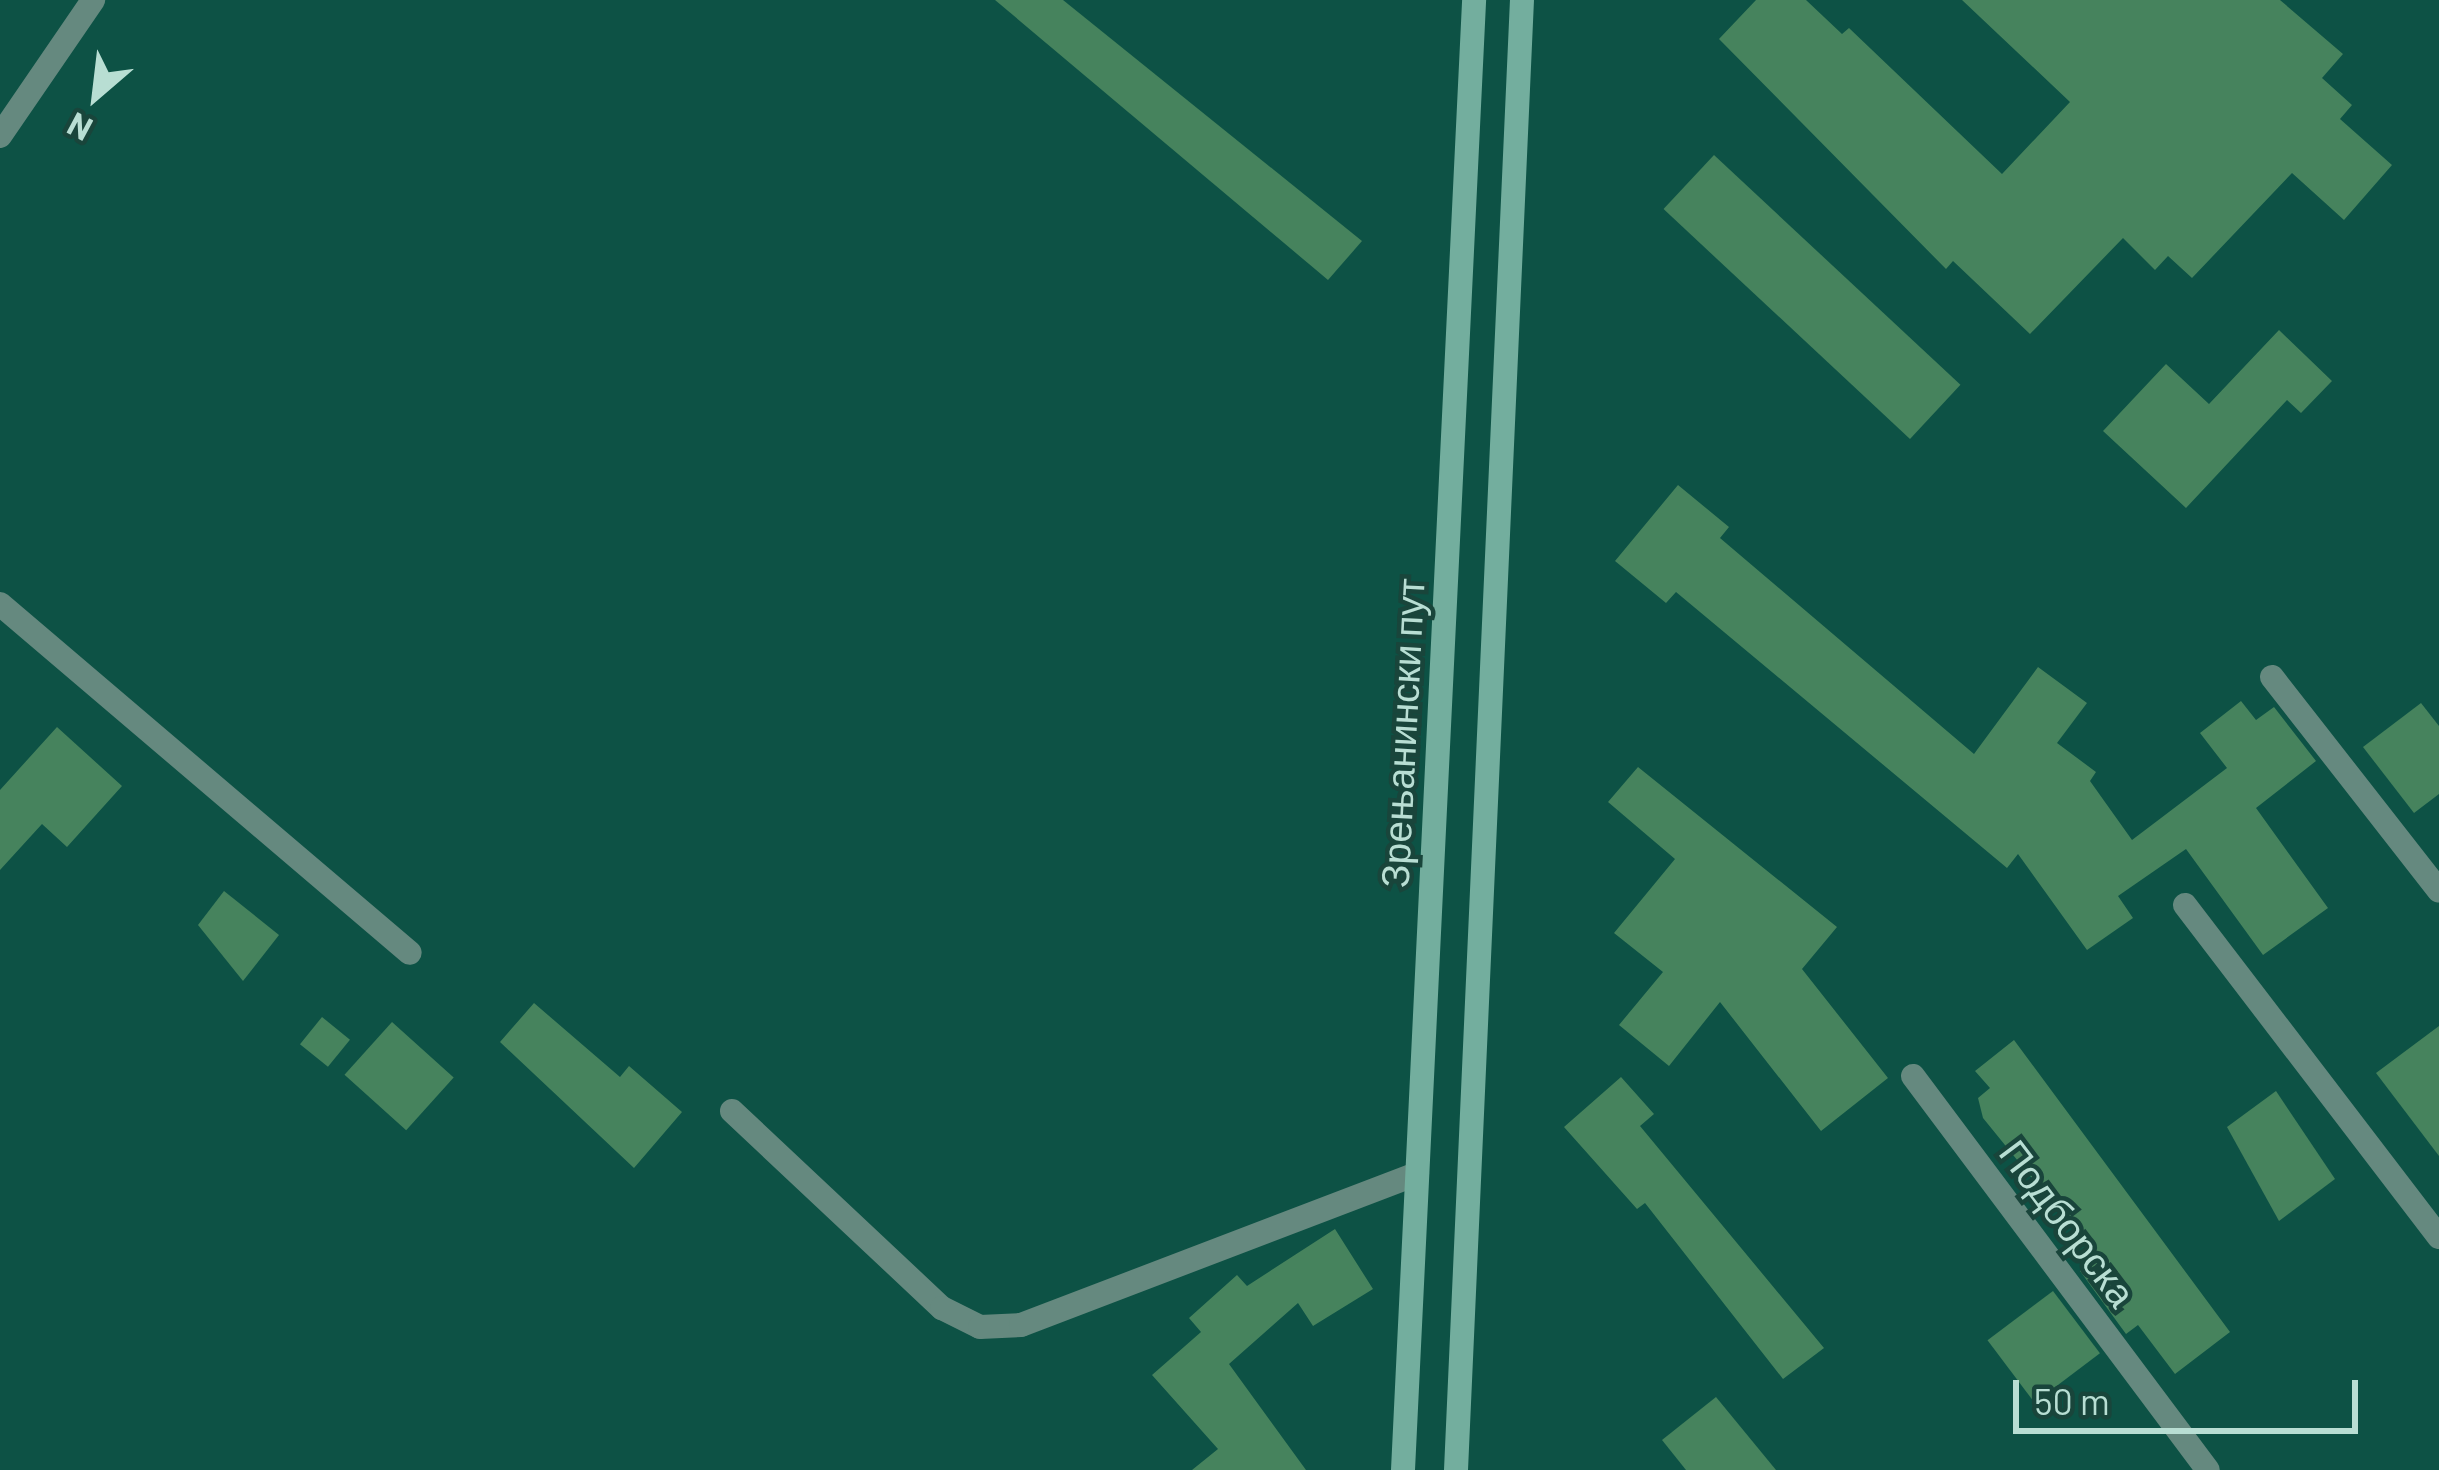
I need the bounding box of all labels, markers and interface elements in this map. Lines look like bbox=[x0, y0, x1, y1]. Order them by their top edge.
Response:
north arrow bbox=[36, 36, 156, 156]
text: N bbox=[60, 105, 98, 151]
street label: Зрењанински пут bbox=[1371, 577, 1433, 889]
street label: Подборска bbox=[1990, 1130, 2146, 1316]
scale bar bbox=[2019, 1356, 2364, 1430]
text: 50 m bbox=[2034, 1379, 2110, 1422]

